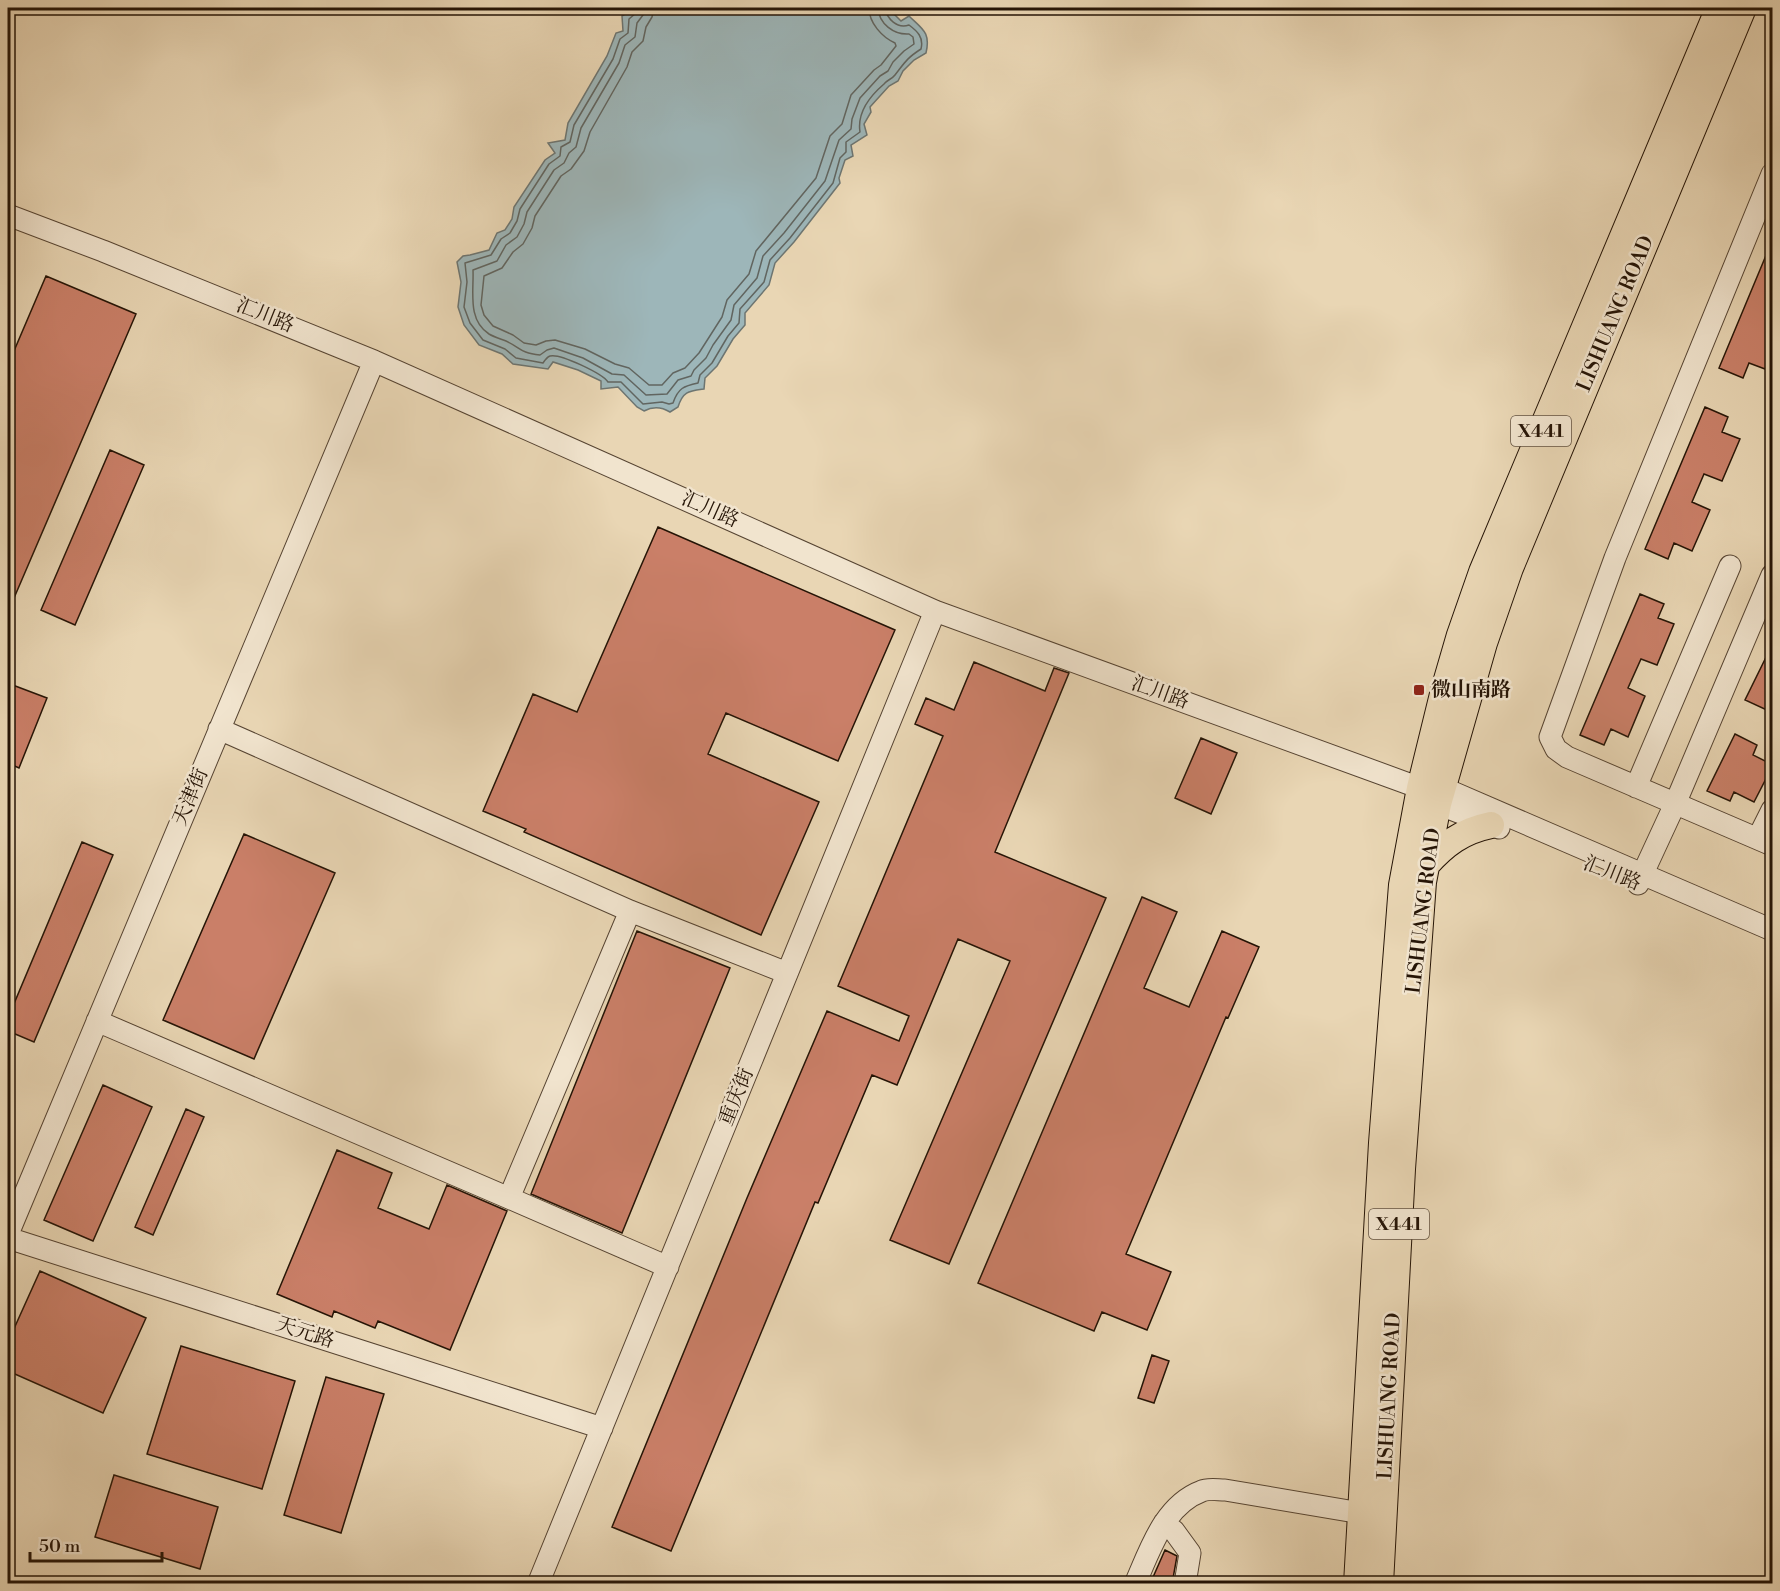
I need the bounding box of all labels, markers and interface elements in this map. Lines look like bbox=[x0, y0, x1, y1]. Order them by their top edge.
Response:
street label: LISHUANG ROAD bbox=[1572, 232, 1660, 396]
street label: 汇川路 bbox=[233, 293, 297, 339]
road number: X441 bbox=[1511, 416, 1571, 446]
street label: 汇川路 bbox=[678, 486, 742, 534]
street label: 汇川路 bbox=[1128, 671, 1192, 715]
place label: 微山南路 bbox=[1431, 678, 1511, 703]
marker: 微山南路 bbox=[1412, 683, 1426, 697]
street label: 天津街 bbox=[168, 765, 214, 829]
street label: LISHUANG ROAD bbox=[1401, 827, 1447, 995]
street label: 汇川路 bbox=[1580, 851, 1644, 897]
street label: 重庆街 bbox=[714, 1065, 760, 1129]
road number: X441 bbox=[1369, 1209, 1429, 1239]
street label: 天元路 bbox=[273, 1312, 337, 1354]
street label: LISHUANG ROAD bbox=[1373, 1312, 1407, 1480]
scale bar bbox=[30, 1525, 162, 1563]
text: 50 m bbox=[39, 1535, 81, 1558]

